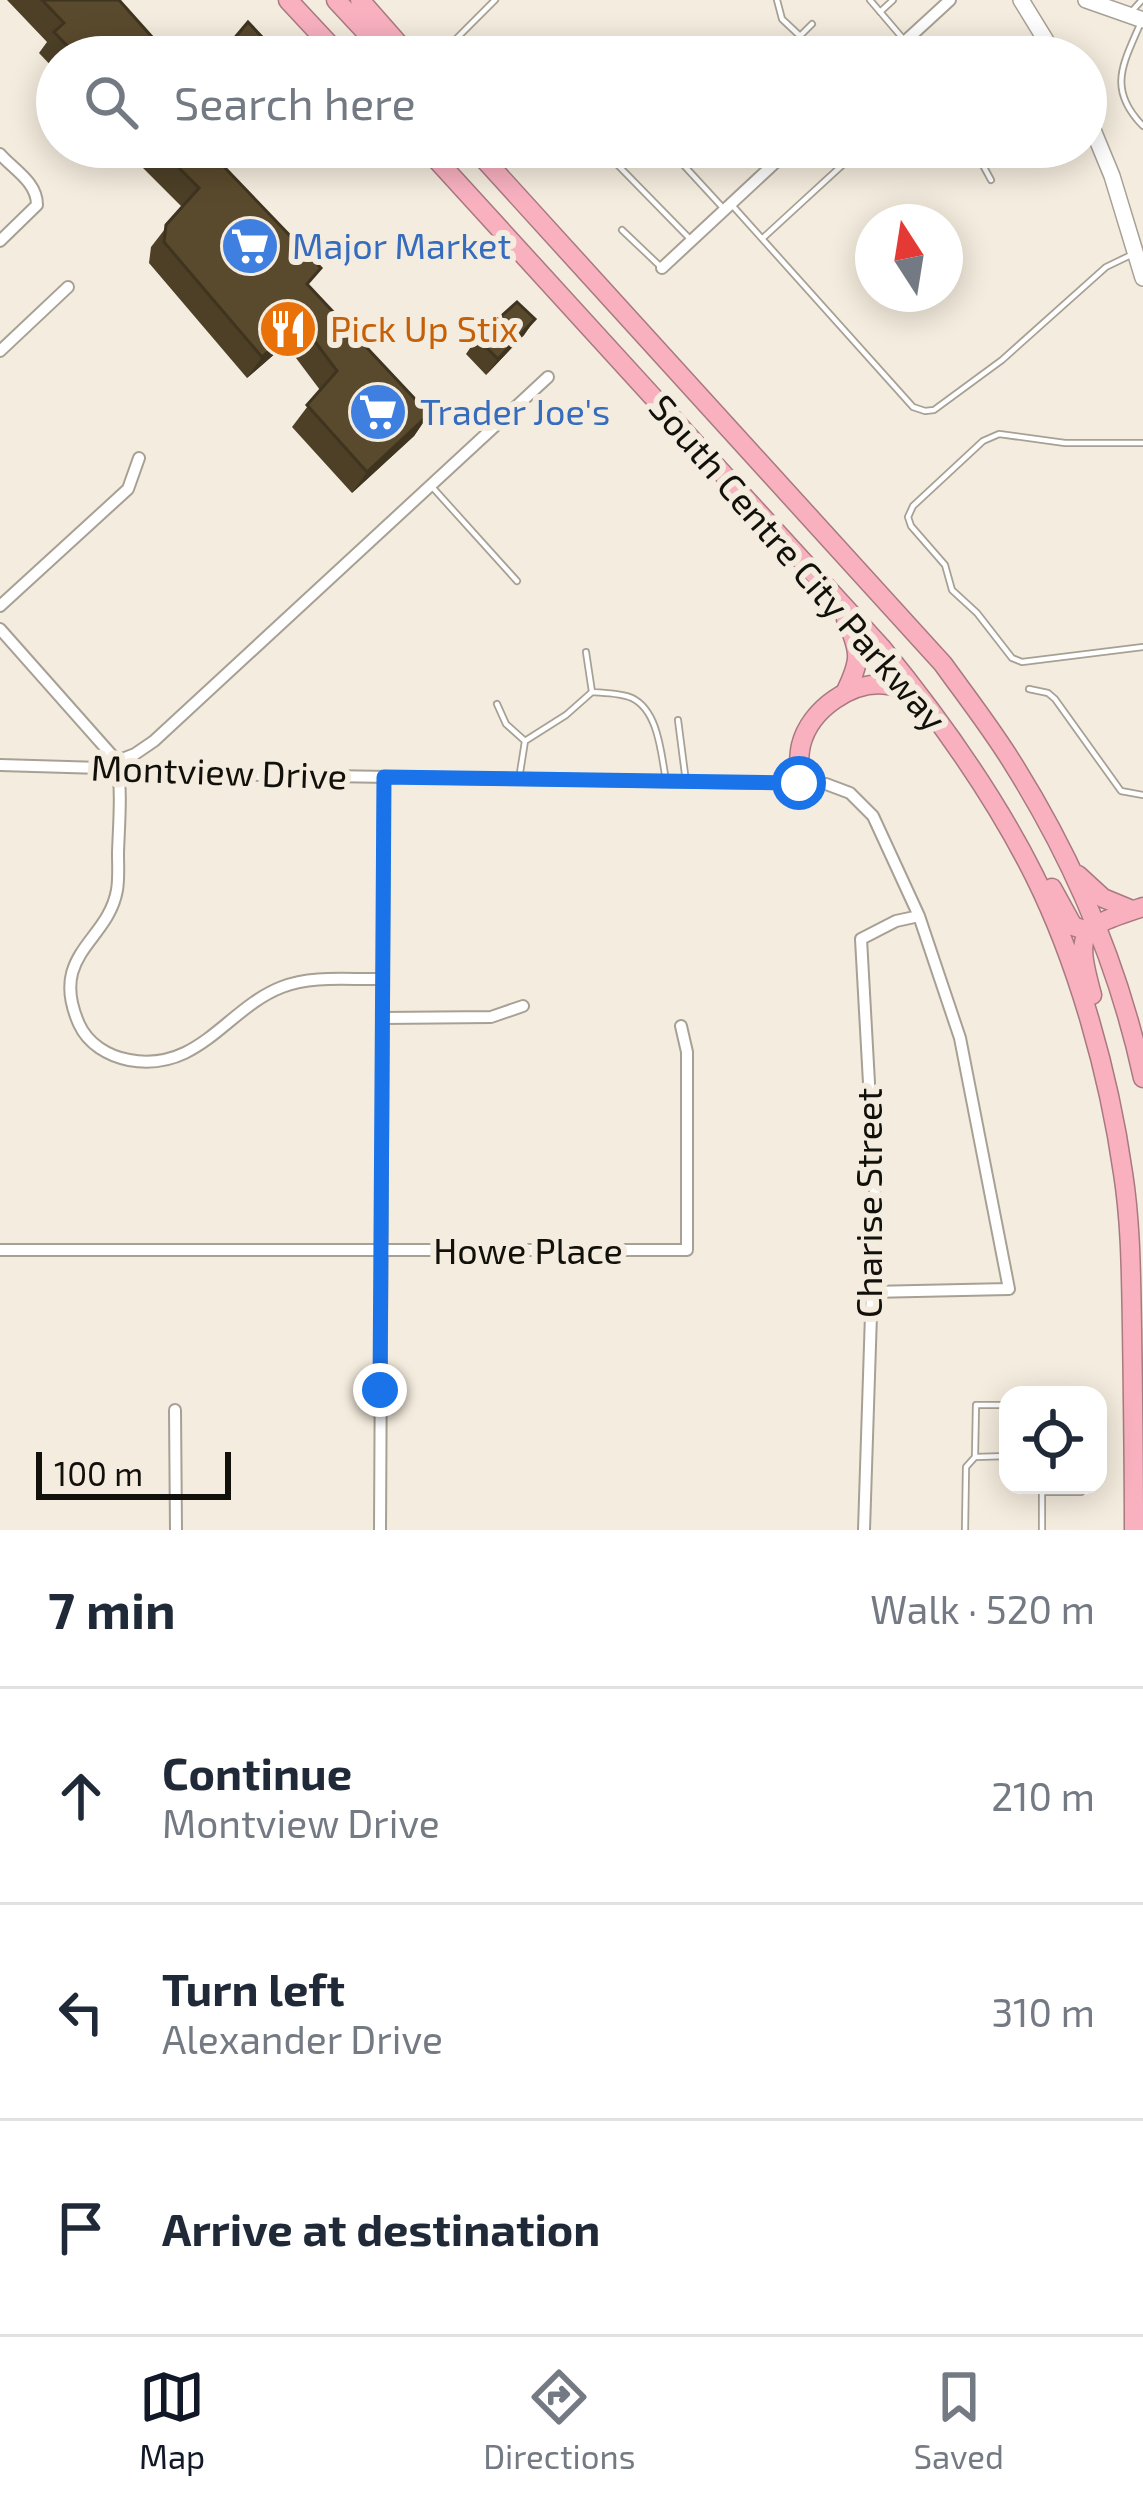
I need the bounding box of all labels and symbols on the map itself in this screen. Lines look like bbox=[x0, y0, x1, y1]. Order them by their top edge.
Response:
north arrow bbox=[855, 204, 963, 312]
supermarket icon: Major Market bbox=[219, 215, 281, 277]
place label: Major Market bbox=[292, 223, 511, 266]
restaurant icon: Pick Up Stix bbox=[257, 298, 319, 360]
place label: Pick Up Stix bbox=[330, 306, 518, 349]
supermarket icon: Trader Joe's bbox=[347, 381, 409, 443]
street label: South Centre City Parkway bbox=[641, 385, 957, 739]
place label: Trader Joe's bbox=[420, 389, 610, 432]
street label: Montview Drive bbox=[90, 745, 348, 796]
route start bbox=[772, 756, 826, 810]
street label: Charise Street bbox=[846, 1088, 889, 1318]
street label: Howe Place bbox=[433, 1228, 623, 1271]
route end bbox=[353, 1363, 407, 1417]
scale bar bbox=[36, 1446, 231, 1499]

